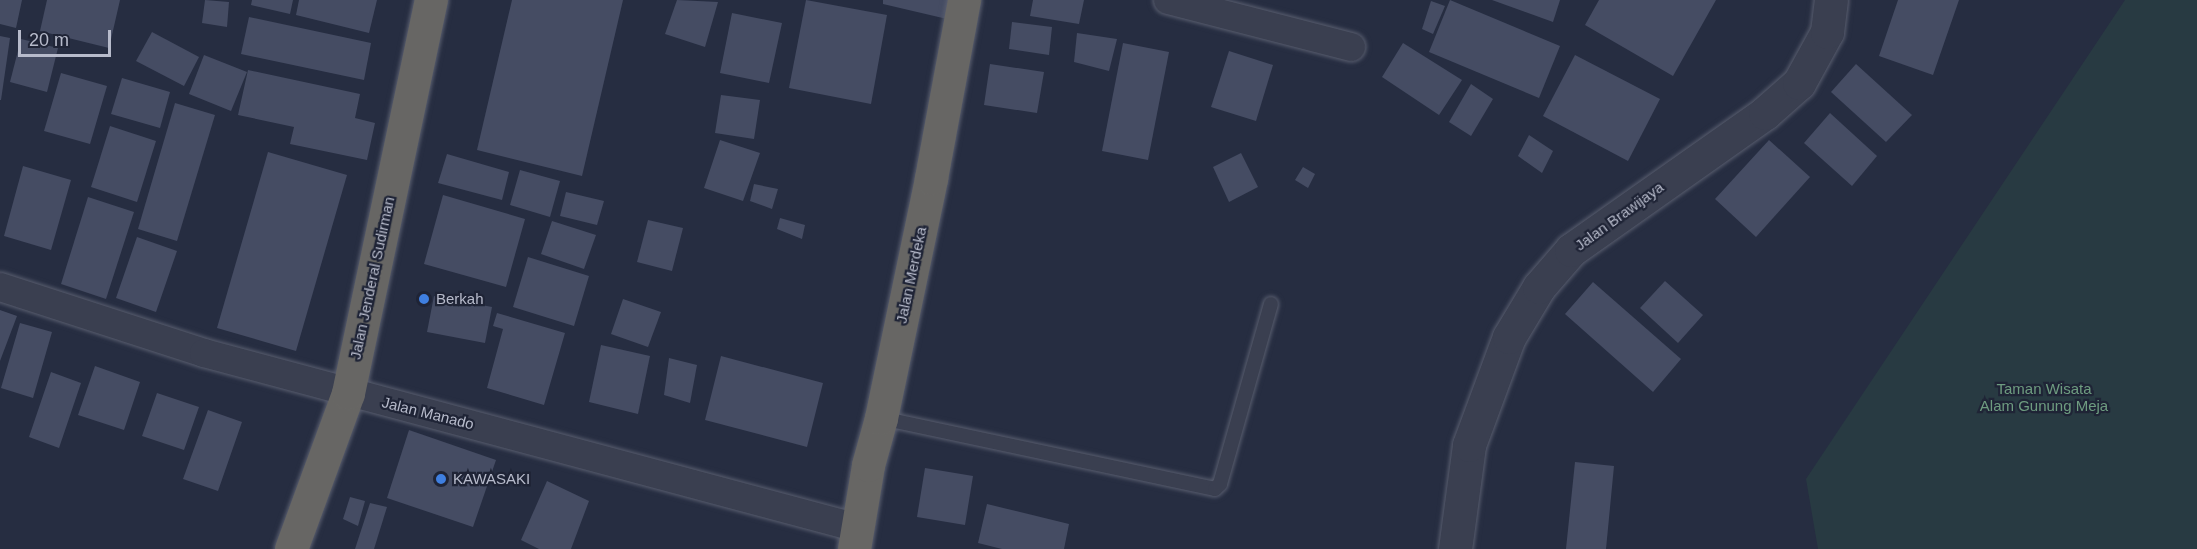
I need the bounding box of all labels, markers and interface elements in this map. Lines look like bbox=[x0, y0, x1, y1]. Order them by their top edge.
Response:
scale bar bbox=[21, 18, 114, 56]
text: 20 m bbox=[29, 30, 69, 50]
street label: Jalan Brawijaya bbox=[1571, 178, 1667, 254]
street label: Jalan Jenderal Sudirman bbox=[346, 195, 398, 361]
street label: Jalan Merdeka bbox=[892, 225, 930, 325]
place label: Berkah bbox=[436, 290, 484, 308]
marker: Berkah bbox=[417, 292, 431, 306]
park label: Taman Wisata Alam Gunung Meja bbox=[1980, 379, 2108, 414]
street label: Jalan Manado bbox=[380, 393, 476, 433]
place label: KAWASAKI bbox=[453, 470, 530, 488]
marker: KAWASAKI bbox=[434, 472, 448, 486]

